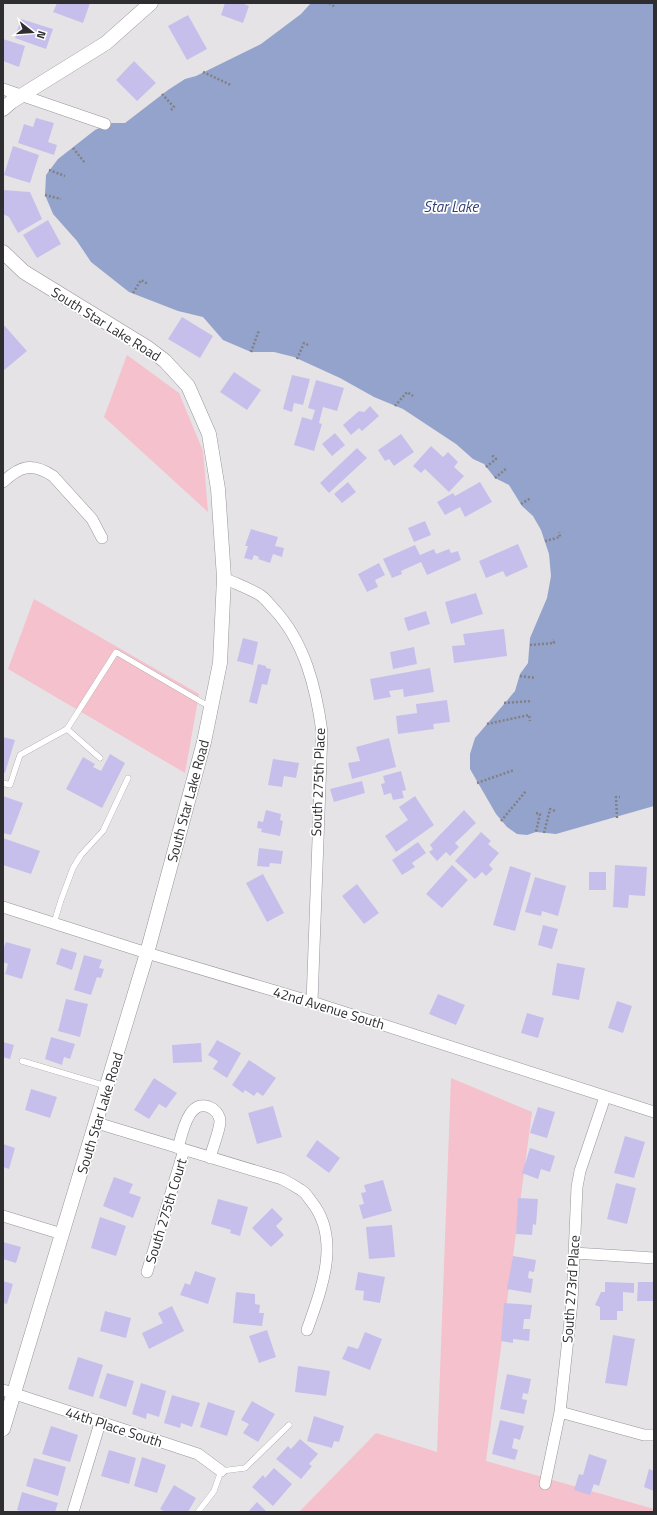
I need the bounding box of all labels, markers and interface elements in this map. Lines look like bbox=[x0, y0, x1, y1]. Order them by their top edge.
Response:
north arrow bbox=[12, 12, 52, 52]
text: N bbox=[33, 29, 50, 41]
water label: Star Lake bbox=[424, 195, 480, 218]
street label: South Star Lake Road bbox=[47, 281, 165, 366]
street label: South 275th Place bbox=[305, 727, 330, 837]
street label: South Star Lake Road bbox=[161, 737, 214, 864]
street label: 42nd Avenue South bbox=[271, 981, 387, 1034]
street label: South Star Lake Road bbox=[71, 1050, 128, 1176]
street label: South 275th Court bbox=[140, 1156, 192, 1266]
street label: South 273rd Place bbox=[556, 1234, 585, 1344]
street label: 44th Place South bbox=[63, 1401, 165, 1452]

